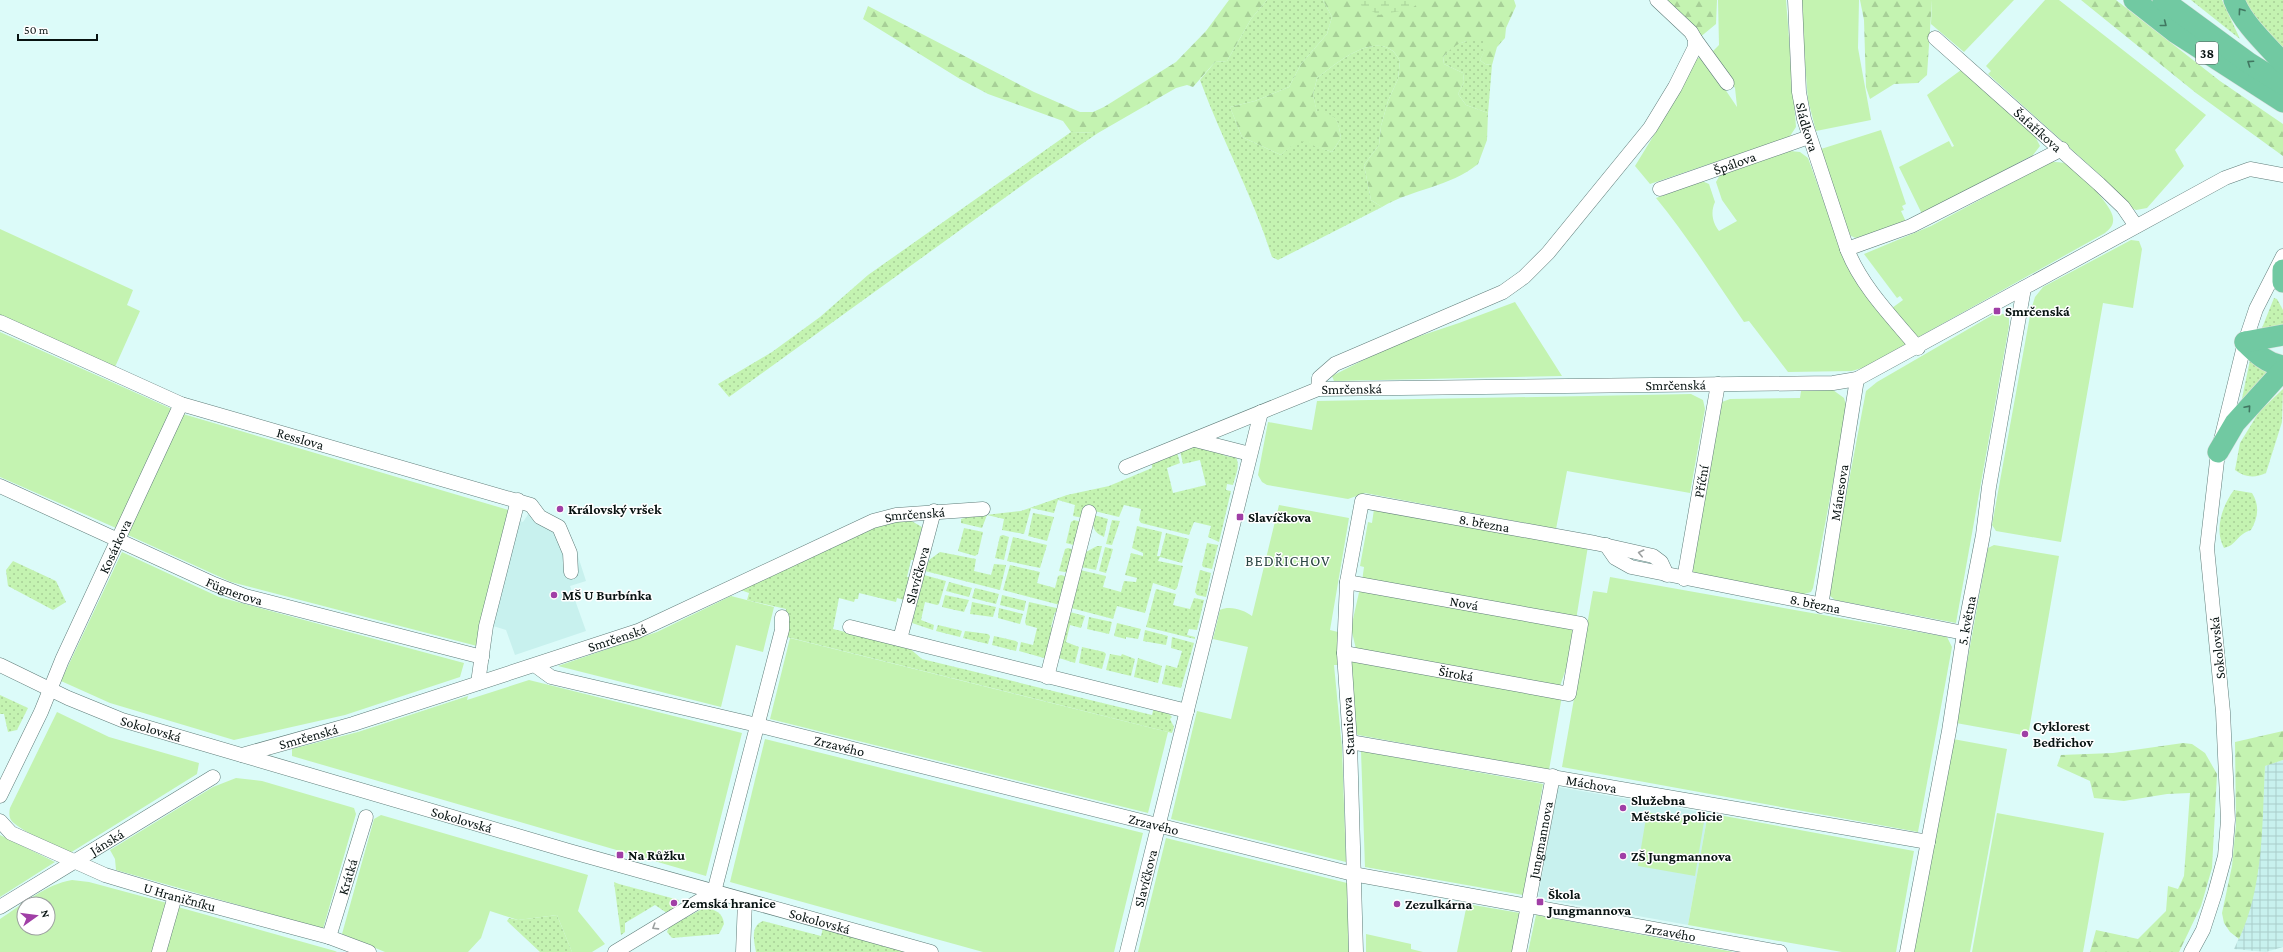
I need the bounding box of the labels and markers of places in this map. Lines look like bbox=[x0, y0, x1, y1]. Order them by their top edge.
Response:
place label: Smrčenská bbox=[2005, 303, 2070, 319]
marker: Smrčenská bbox=[1992, 306, 2002, 316]
place label: Královský vršek bbox=[568, 501, 662, 517]
marker: Královský vršek bbox=[555, 504, 565, 514]
place label: Slavíčkova bbox=[1248, 509, 1311, 525]
marker: Slavíčkova bbox=[1235, 512, 1245, 522]
place label: MŠ U Burbínka bbox=[562, 587, 652, 603]
marker: MŠ U Burbínka bbox=[549, 590, 559, 600]
place label: Cyklorest Bedřichov bbox=[2033, 718, 2094, 750]
marker: Cyklorest Bedřichov bbox=[2020, 729, 2030, 739]
place label: Služebna Městské policie bbox=[1631, 792, 1723, 824]
marker: Služebna Městské policie bbox=[1618, 803, 1628, 813]
place label: Na Růžku bbox=[628, 847, 685, 863]
place label: ZŠ Jungmannova bbox=[1631, 848, 1732, 864]
marker: Na Růžku bbox=[615, 850, 625, 860]
marker: ZŠ Jungmannova bbox=[1618, 851, 1628, 861]
place label: Škola Jungmannova bbox=[1546, 886, 1631, 918]
place label: Zemská hranice bbox=[682, 895, 776, 911]
place label: Zezulkárna bbox=[1405, 896, 1472, 912]
marker: Škola Jungmannova bbox=[1535, 897, 1545, 907]
marker: Zemská hranice bbox=[669, 898, 679, 908]
marker: Zezulkárna bbox=[1392, 899, 1402, 909]

